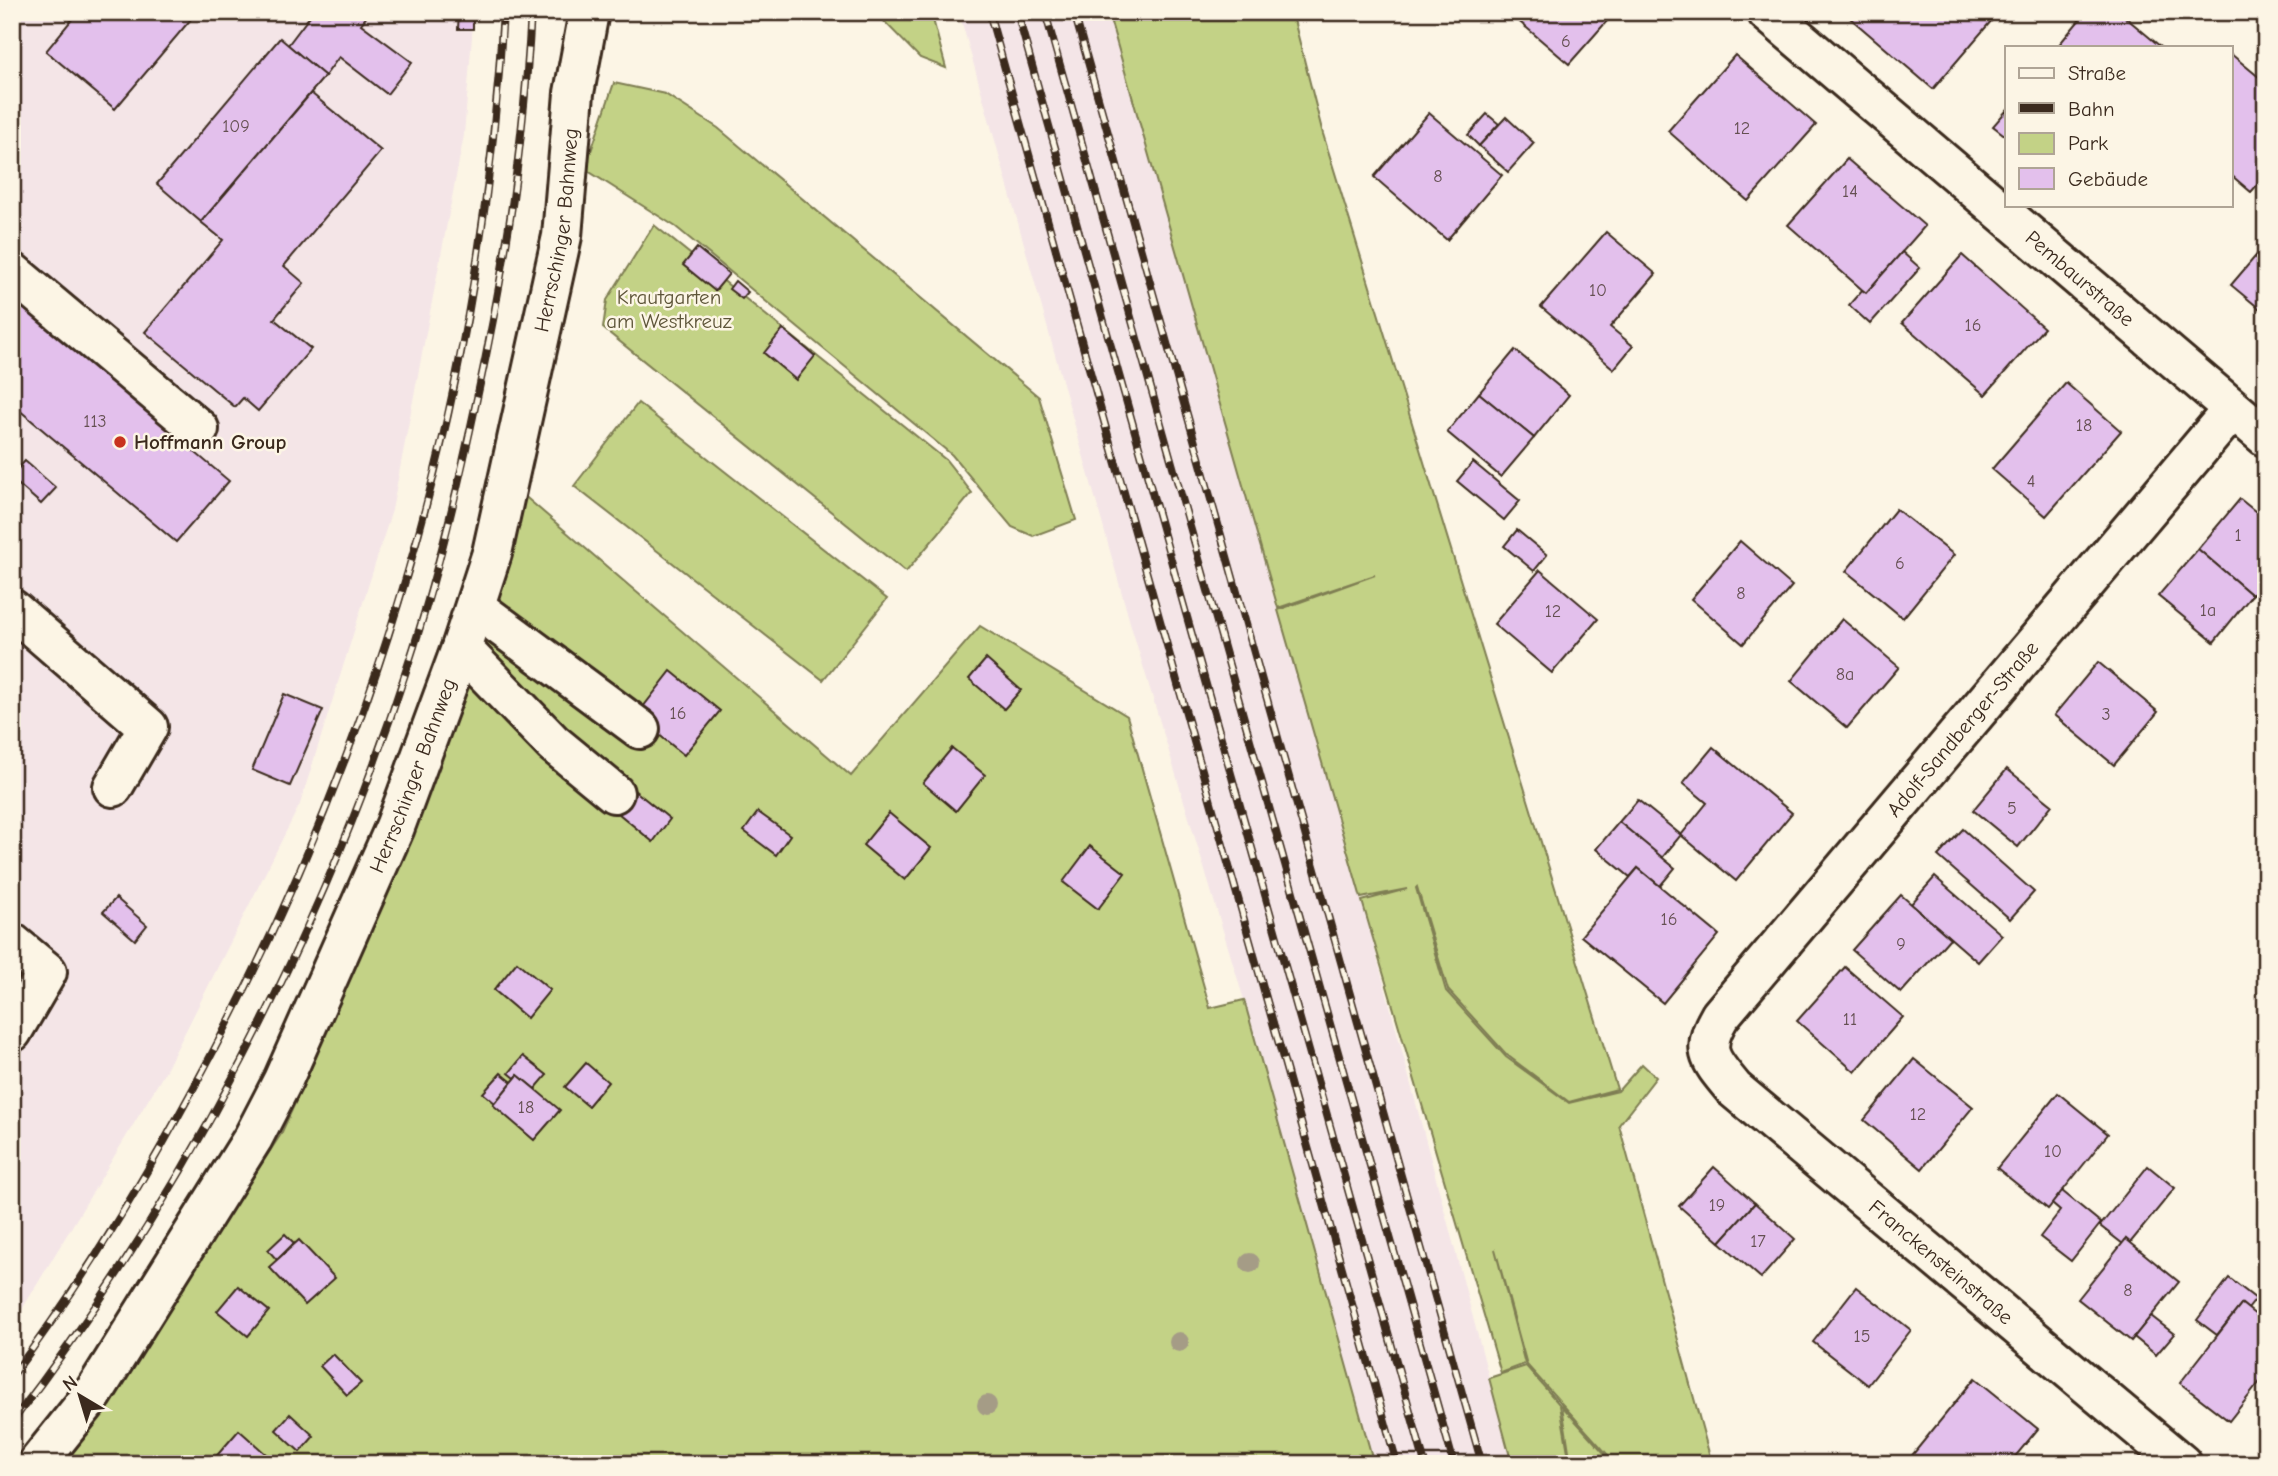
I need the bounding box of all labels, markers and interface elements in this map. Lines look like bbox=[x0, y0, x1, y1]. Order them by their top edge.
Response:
house number: 6 bbox=[1561, 31, 1571, 52]
legend bbox=[2005, 46, 2232, 206]
text: Straße bbox=[2068, 61, 2126, 85]
text: Bahn bbox=[2068, 97, 2115, 121]
house number: 109 bbox=[222, 116, 250, 137]
house number: 12 bbox=[1734, 118, 1750, 139]
street label: Herrschinger Bahnweg bbox=[529, 127, 583, 334]
text: Park bbox=[2068, 131, 2108, 155]
house number: 8 bbox=[1433, 166, 1443, 187]
text: Gebäude bbox=[2068, 167, 2148, 191]
house number: 14 bbox=[1842, 181, 1858, 202]
street label: Pembaurstraße bbox=[2021, 226, 2139, 331]
house number: 10 bbox=[1589, 280, 1607, 301]
park label: Krautgarten am Westkreuz bbox=[606, 285, 732, 333]
house number: 16 bbox=[1965, 315, 1981, 336]
house number: 113 bbox=[83, 411, 107, 432]
house number: 18 bbox=[2076, 415, 2092, 436]
place label: Hoffmann Group bbox=[134, 430, 287, 454]
marker: Hoffmann Group bbox=[112, 434, 128, 450]
house number: 4 bbox=[2027, 471, 2035, 492]
house number: 1 bbox=[2234, 525, 2242, 546]
house number: 6 bbox=[1895, 553, 1905, 574]
house number: 8 bbox=[1736, 583, 1746, 604]
house number: 1a bbox=[2200, 600, 2216, 621]
house number: 12 bbox=[1545, 601, 1561, 622]
street label: Adolf-Sandberger-Straße bbox=[1882, 636, 2043, 822]
house number: 8a bbox=[1836, 664, 1854, 685]
street label: Herrschinger Bahnweg bbox=[364, 675, 461, 876]
house number: 16 bbox=[670, 703, 686, 724]
house number: 3 bbox=[2101, 704, 2111, 725]
house number: 5 bbox=[2007, 798, 2017, 819]
house number: 16 bbox=[1661, 909, 1677, 930]
house number: 9 bbox=[1896, 934, 1906, 955]
house number: 11 bbox=[1843, 1009, 1857, 1030]
house number: 18 bbox=[518, 1097, 534, 1118]
house number: 12 bbox=[1910, 1104, 1926, 1125]
house number: 10 bbox=[2044, 1141, 2062, 1162]
house number: 19 bbox=[1709, 1195, 1725, 1216]
street label: Franckensteinstraße bbox=[1864, 1195, 2018, 1329]
house number: 17 bbox=[1750, 1231, 1766, 1252]
house number: 8 bbox=[2123, 1280, 2133, 1301]
house number: 15 bbox=[1854, 1326, 1870, 1347]
north arrow bbox=[46, 1360, 116, 1430]
text: N bbox=[58, 1371, 82, 1396]

